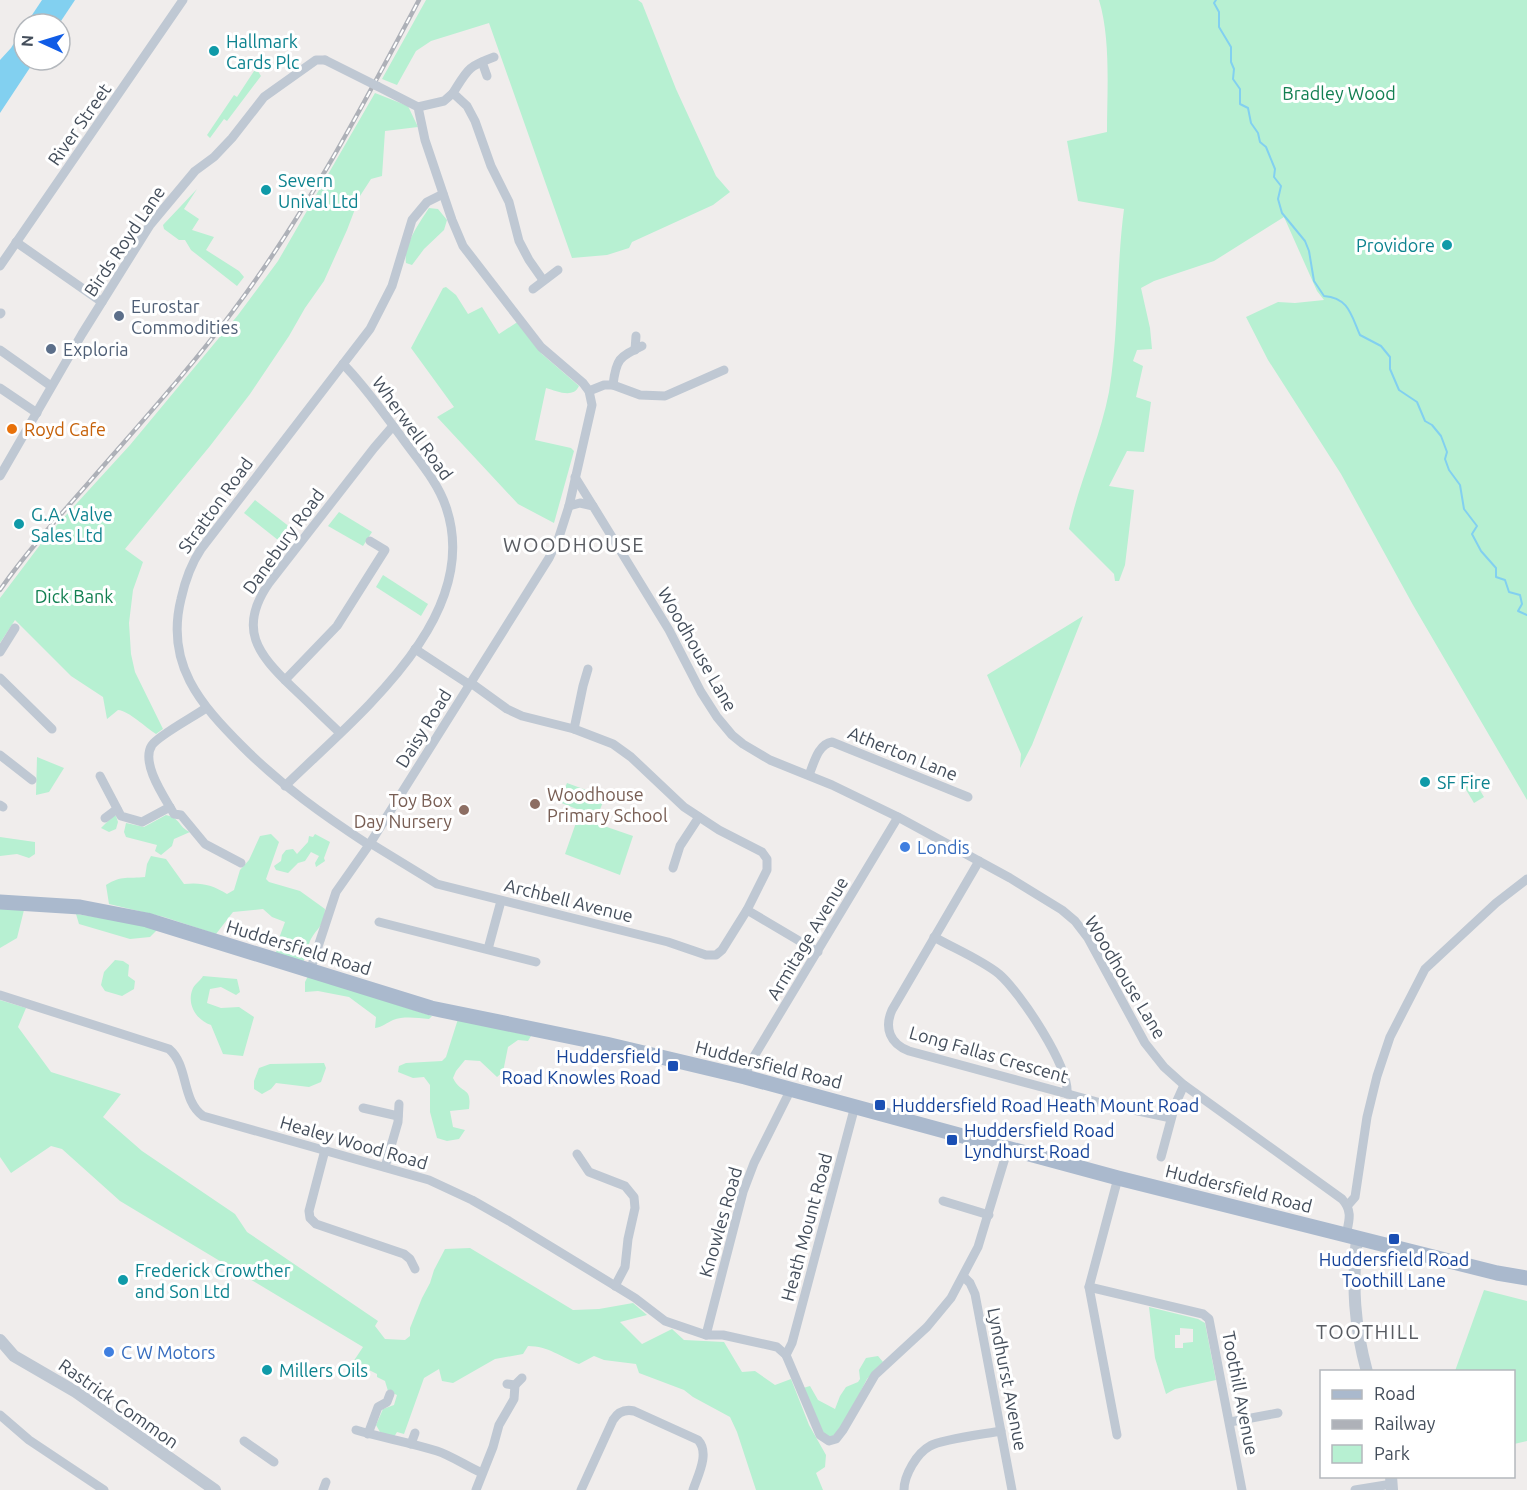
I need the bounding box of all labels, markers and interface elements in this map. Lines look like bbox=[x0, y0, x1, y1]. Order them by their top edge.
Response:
north arrow bbox=[12, 12, 72, 72]
place label: Hallmark Cards Plc bbox=[226, 31, 299, 72]
text: N bbox=[18, 34, 36, 48]
marker: Hallmark Cards Plc bbox=[207, 44, 221, 58]
street label: River Street bbox=[43, 79, 115, 169]
park label: Bradley Wood bbox=[1282, 83, 1396, 103]
place label: Severn Unival Ltd bbox=[278, 170, 359, 211]
street label: Birds Royd Lane bbox=[80, 182, 168, 300]
marker: Severn Unival Ltd bbox=[259, 183, 273, 197]
place label: Providore bbox=[1356, 235, 1435, 255]
marker: Providore bbox=[1440, 238, 1454, 252]
place label: Eurostar Commodities bbox=[131, 296, 238, 337]
marker: Eurostar Commodities bbox=[112, 309, 126, 323]
place label: Exploria bbox=[63, 339, 129, 359]
marker: Exploria bbox=[44, 342, 58, 356]
street label: Wherwell Road bbox=[369, 372, 457, 484]
place label: Royd Cafe bbox=[24, 419, 106, 439]
marker: Royd Cafe bbox=[5, 422, 19, 436]
street label: Stratton Road bbox=[174, 453, 256, 557]
street label: Danebury Road bbox=[238, 485, 328, 597]
place label: G.A. Valve Sales Ltd bbox=[31, 504, 113, 545]
marker: G.A. Valve Sales Ltd bbox=[12, 517, 26, 531]
district label: WOODHOUSE bbox=[503, 533, 645, 556]
street label: Woodhouse Lane bbox=[654, 584, 742, 714]
park label: Dick Bank bbox=[35, 586, 113, 606]
street label: Daisy Road bbox=[391, 685, 455, 771]
street label: Atherton Lane bbox=[845, 722, 961, 784]
place label: SF Fire bbox=[1437, 772, 1491, 792]
marker: SF Fire bbox=[1418, 775, 1432, 789]
place label: Woodhouse Primary School bbox=[547, 784, 668, 825]
place label: Toy Box Day Nursery bbox=[354, 790, 452, 831]
marker: Woodhouse Primary School bbox=[528, 797, 542, 811]
marker: Toy Box Day Nursery bbox=[457, 803, 471, 817]
place label: Londis bbox=[917, 837, 970, 857]
marker: Londis bbox=[898, 840, 912, 854]
street label: Armitage Avenue bbox=[762, 873, 852, 1003]
street label: Archbell Avenue bbox=[503, 874, 635, 926]
street label: Woodhouse Lane bbox=[1081, 912, 1171, 1042]
street label: Huddersfield Road bbox=[224, 915, 374, 979]
street label: Long Fallas Crescent bbox=[907, 1022, 1071, 1086]
street label: Huddersfield Road bbox=[694, 1036, 844, 1092]
place label: Huddersfield Road Knowles Road bbox=[502, 1046, 661, 1087]
marker: Huddersfield Road Knowles Road bbox=[666, 1059, 680, 1073]
place label: Huddersfield Road Heath Mount Road bbox=[892, 1095, 1199, 1115]
marker: Huddersfield Road Heath Mount Road bbox=[873, 1098, 887, 1112]
street label: Healey Wood Road bbox=[278, 1111, 430, 1173]
place label: Huddersfield Road Lyndhurst Road bbox=[964, 1120, 1114, 1161]
marker: Huddersfield Road Lyndhurst Road bbox=[945, 1133, 959, 1147]
street label: Heath Mount Road bbox=[777, 1151, 835, 1303]
street label: Huddersfield Road bbox=[1164, 1160, 1314, 1216]
street label: Knowles Road bbox=[695, 1165, 745, 1279]
marker: Huddersfield Road Toothill Lane bbox=[1387, 1232, 1401, 1246]
place label: Huddersfield Road Toothill Lane bbox=[1319, 1249, 1469, 1290]
place label: Frederick Crowther and Son Ltd bbox=[135, 1260, 291, 1301]
marker: Frederick Crowther and Son Ltd bbox=[116, 1273, 130, 1287]
street label: Lyndhurst Avenue bbox=[984, 1306, 1032, 1452]
district label: TOOTHILL bbox=[1316, 1320, 1420, 1343]
street label: Toothill Avenue bbox=[1219, 1329, 1263, 1457]
place label: C W Motors bbox=[121, 1342, 215, 1362]
marker: C W Motors bbox=[102, 1345, 116, 1359]
street label: Rastrick Common bbox=[55, 1354, 183, 1452]
place label: Millers Oils bbox=[279, 1360, 368, 1380]
marker: Millers Oils bbox=[260, 1363, 274, 1377]
legend bbox=[1320, 1370, 1515, 1478]
text: Road bbox=[1374, 1383, 1416, 1403]
text: Railway bbox=[1374, 1413, 1436, 1433]
text: Park bbox=[1374, 1443, 1410, 1463]

